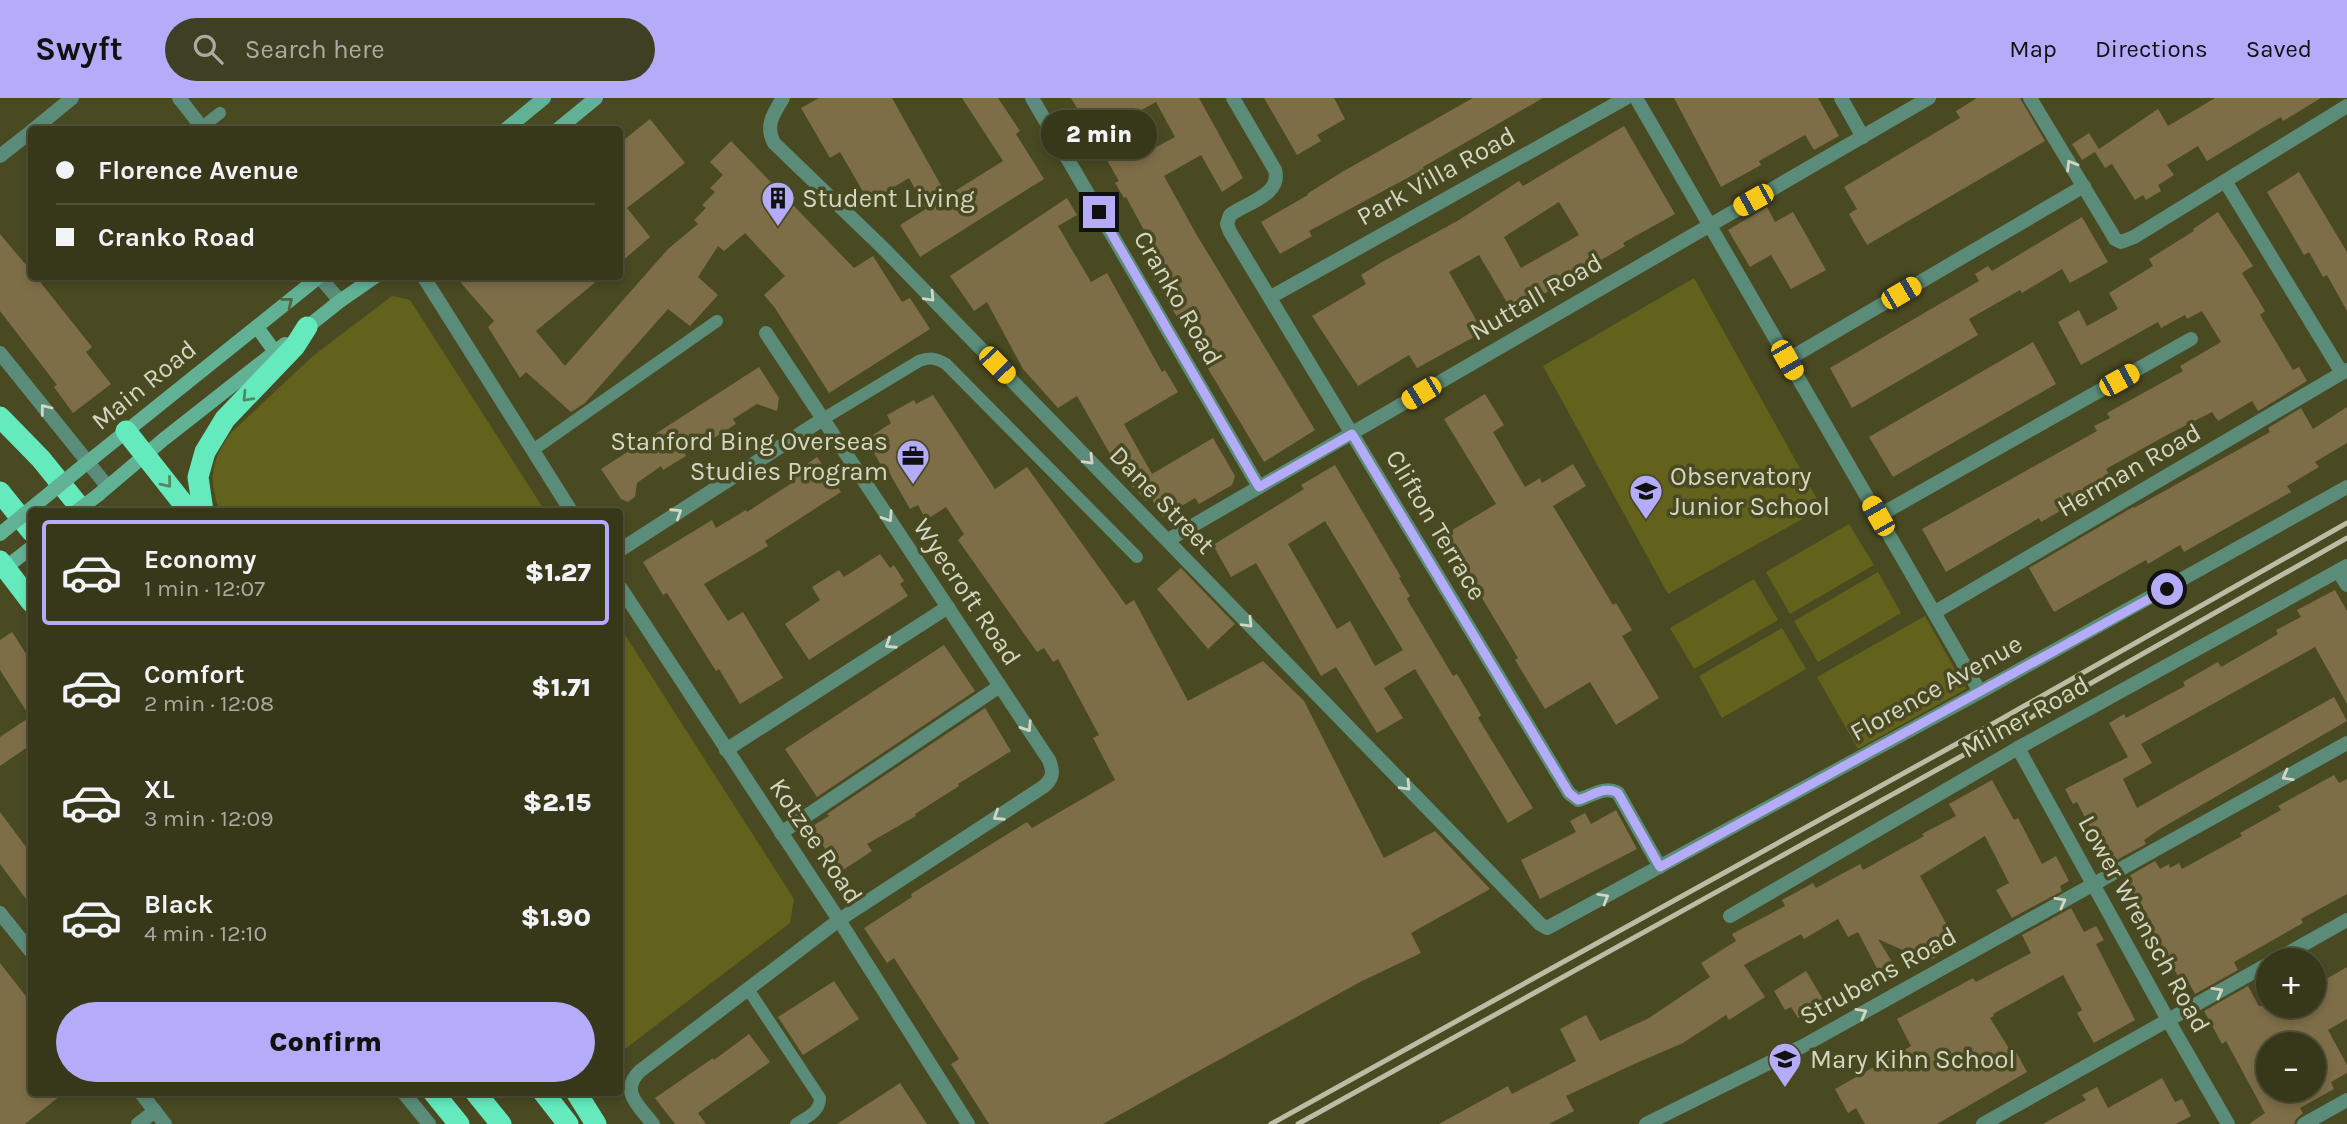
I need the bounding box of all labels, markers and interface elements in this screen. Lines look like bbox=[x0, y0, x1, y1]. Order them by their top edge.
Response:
search box bbox=[165, 18, 655, 81]
text: Swyft bbox=[35, 30, 123, 68]
icon: search bbox=[189, 30, 227, 68]
text: Search here bbox=[245, 34, 385, 65]
text: Map bbox=[2009, 35, 2057, 63]
text: Directions bbox=[2095, 35, 2208, 63]
text: Saved bbox=[2246, 35, 2312, 63]
callout: 2 min bbox=[1041, 110, 1157, 159]
street label: Park Villa Road bbox=[1351, 120, 1521, 232]
text: 2 min bbox=[1066, 121, 1132, 148]
text: Florence Avenue bbox=[98, 155, 298, 186]
one-way arrow bbox=[2066, 159, 2079, 172]
building icon: Student Living bbox=[759, 179, 797, 228]
car bbox=[1730, 181, 1777, 219]
place label: Student Living bbox=[802, 183, 975, 214]
route end bbox=[1083, 196, 1115, 228]
text: Cranko Road bbox=[98, 222, 255, 253]
street label: Cranko Road bbox=[1127, 225, 1229, 371]
street label: Nuttall Road bbox=[1464, 247, 1608, 347]
car bbox=[1878, 273, 1925, 313]
one-way arrow bbox=[922, 289, 935, 302]
one-way arrow bbox=[281, 297, 293, 310]
street label: Main Road bbox=[85, 333, 203, 437]
car bbox=[1768, 337, 1807, 383]
car bbox=[975, 343, 1020, 387]
car bbox=[2096, 361, 2143, 399]
car bbox=[1398, 373, 1445, 413]
one-way arrow bbox=[242, 389, 255, 402]
one-way arrow bbox=[40, 404, 53, 417]
street label: Herman Road bbox=[2052, 416, 2206, 524]
place label: Stanford Bing Overseas Studies Program bbox=[610, 426, 888, 487]
office icon: Stanford Bing Overseas Studies Program bbox=[894, 437, 932, 486]
street label: Dane Street bbox=[1103, 440, 1221, 561]
street label: Clifton Terrace bbox=[1379, 444, 1493, 606]
one-way arrow bbox=[1081, 452, 1094, 465]
place label: Observatory Junior School bbox=[1670, 461, 1830, 522]
school or university icon: Observatory Junior School bbox=[1627, 472, 1665, 521]
one-way arrow bbox=[159, 475, 171, 488]
car bbox=[1859, 493, 1898, 539]
one-way arrow bbox=[669, 509, 682, 522]
one-way arrow bbox=[879, 509, 892, 522]
street label: Wyecroft Road bbox=[906, 513, 1028, 671]
icon: car bbox=[60, 541, 123, 604]
text: Economy bbox=[144, 544, 256, 575]
text: $1.27 bbox=[525, 557, 591, 588]
route start bbox=[2151, 573, 2183, 605]
text: 1 min · 12:07 bbox=[144, 575, 265, 602]
one-way arrow bbox=[1239, 615, 1252, 628]
street label: Florence Avenue bbox=[1844, 628, 2028, 748]
one-way arrow bbox=[885, 636, 898, 649]
icon: car bbox=[60, 656, 123, 719]
text: Comfort bbox=[144, 659, 245, 690]
street label: Milner Road bbox=[1956, 669, 2094, 765]
text: $1.71 bbox=[531, 672, 591, 703]
text: 2 min · 12:08 bbox=[144, 690, 274, 717]
one-way arrow bbox=[1019, 719, 1031, 732]
one-way arrow bbox=[2282, 768, 2295, 781]
icon: car bbox=[60, 771, 123, 834]
street label: Kotzee Road bbox=[763, 772, 869, 910]
text: XL bbox=[144, 774, 175, 805]
one-way arrow bbox=[1398, 778, 1411, 791]
text: $2.15 bbox=[523, 787, 591, 818]
text: 3 min · 12:09 bbox=[144, 805, 274, 832]
one-way arrow bbox=[993, 808, 1006, 820]
street label: Lower Wrensch Road bbox=[2071, 810, 2217, 1038]
icon: car bbox=[60, 886, 123, 949]
text: Black bbox=[144, 889, 213, 920]
one-way arrow bbox=[1596, 893, 1609, 906]
one-way arrow bbox=[2053, 897, 2066, 910]
text: $1.90 bbox=[521, 902, 591, 933]
text: 4 min · 12:10 bbox=[144, 920, 267, 947]
street label: Strubens Road bbox=[1794, 920, 1962, 1032]
map controls bbox=[2256, 948, 2326, 1102]
button: + bbox=[2256, 948, 2326, 1018]
one-way arrow bbox=[2211, 987, 2223, 1000]
button: Confirm bbox=[56, 1002, 595, 1082]
one-way arrow bbox=[1855, 1008, 1867, 1021]
button: − bbox=[2256, 1032, 2326, 1102]
school or university icon: Mary Kihn School bbox=[1766, 1040, 1804, 1089]
place label: Mary Kihn School bbox=[1810, 1044, 2016, 1075]

